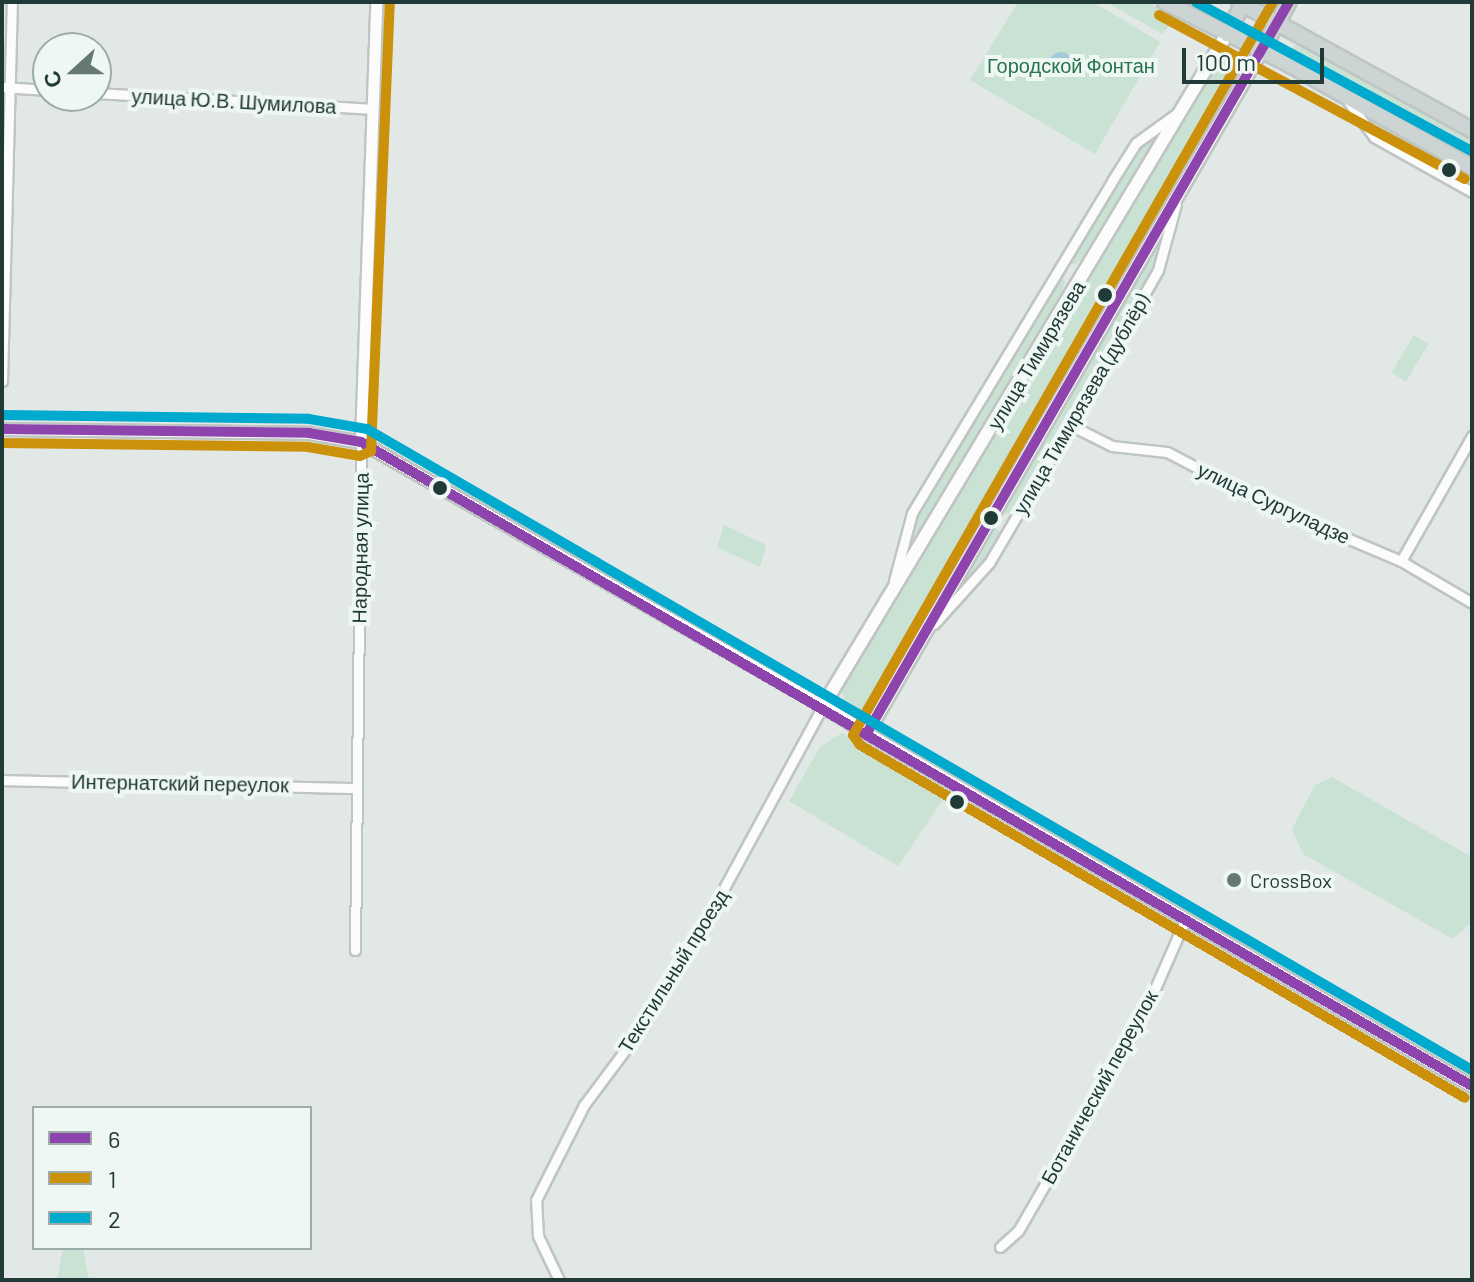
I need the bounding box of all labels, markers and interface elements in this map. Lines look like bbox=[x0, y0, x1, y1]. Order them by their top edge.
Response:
north arrow bbox=[32, 32, 112, 112]
scale bar bbox=[1186, 32, 1328, 82]
text: 100 m bbox=[1196, 47, 1256, 76]
park label: Городской Фонтан bbox=[987, 53, 1155, 77]
text: С bbox=[36, 68, 66, 92]
street label: улица Ю.В. Шумилова bbox=[131, 84, 337, 118]
unlabelled marker bbox=[1441, 162, 1457, 178]
street label: улица Тимирязева bbox=[982, 276, 1090, 434]
unlabelled marker bbox=[1097, 287, 1113, 303]
street label: улица Тимирязева (дублёр) bbox=[1008, 290, 1154, 518]
street label: улица Сургуладзе bbox=[1194, 457, 1354, 549]
street label: Народная улица bbox=[347, 472, 373, 624]
unlabelled marker bbox=[432, 480, 448, 496]
unlabelled marker bbox=[983, 510, 999, 526]
street label: Интернатский переулок bbox=[71, 769, 289, 797]
unlabelled marker bbox=[949, 794, 965, 810]
place label: CrossBox bbox=[1250, 868, 1332, 892]
marker: CrossBox bbox=[1225, 871, 1243, 889]
street label: Текстильный проезд bbox=[613, 885, 733, 1057]
street label: Ботанический переулок bbox=[1036, 986, 1162, 1188]
legend bbox=[32, 1106, 312, 1250]
text: 6 bbox=[108, 1124, 120, 1153]
text: 1 bbox=[108, 1164, 116, 1193]
text: 2 bbox=[108, 1204, 121, 1233]

